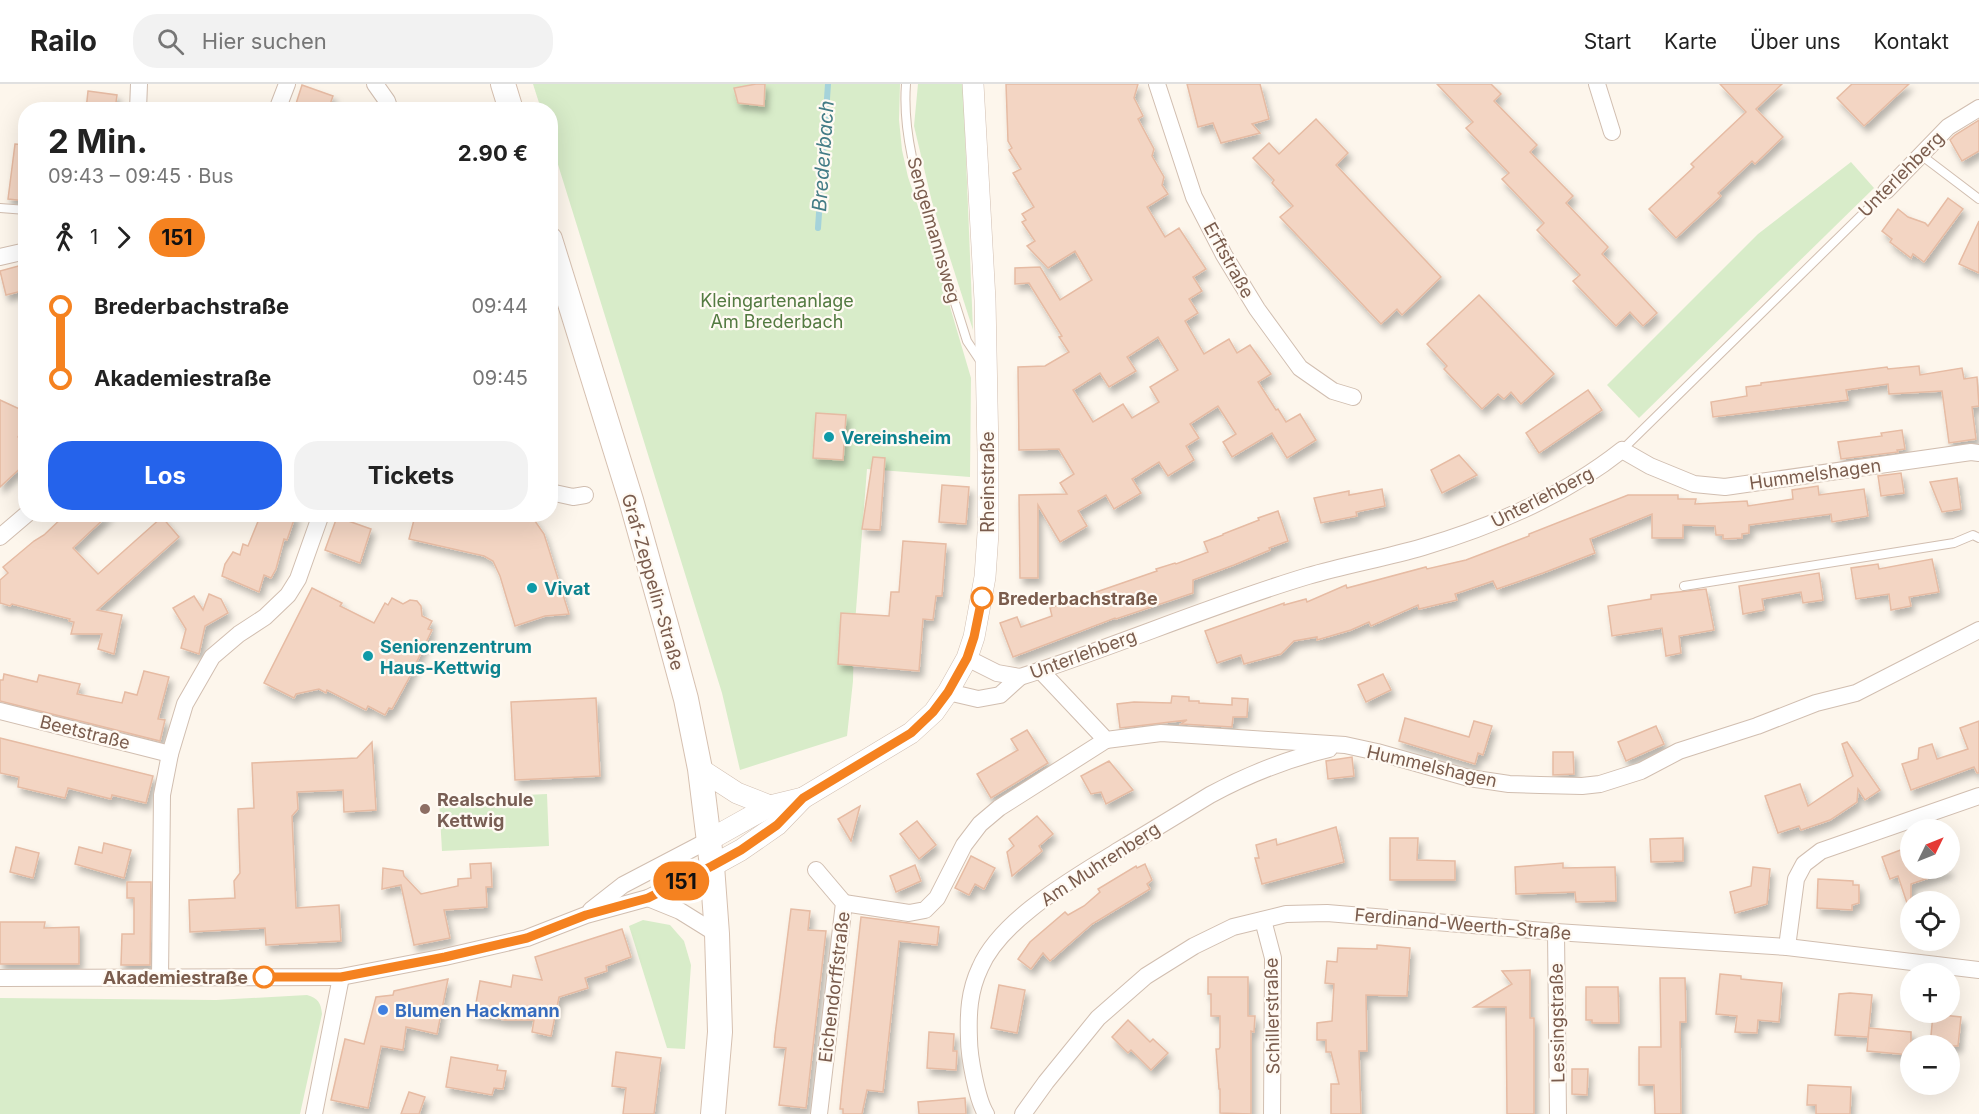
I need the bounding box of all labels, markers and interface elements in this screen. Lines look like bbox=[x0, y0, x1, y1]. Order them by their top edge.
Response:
search box bbox=[133, 14, 553, 68]
text: Railo bbox=[30, 24, 97, 58]
icon: search bbox=[154, 25, 187, 58]
text: Hier suchen bbox=[202, 28, 327, 54]
text: Start bbox=[1584, 29, 1631, 54]
text: Karte bbox=[1664, 29, 1717, 54]
text: Über uns bbox=[1750, 29, 1841, 54]
text: Kontakt bbox=[1874, 29, 1949, 54]
water label: Brederbach bbox=[807, 100, 839, 212]
text: 2 Min. bbox=[48, 121, 148, 161]
street label: Unterlehberg bbox=[1854, 127, 1948, 221]
text: 2.90 € bbox=[458, 140, 528, 166]
street label: Sengelmannsweg bbox=[903, 154, 965, 306]
text: 09:43 – 09:45 · Bus bbox=[48, 164, 234, 188]
street label: Erftstraße bbox=[1200, 218, 1258, 302]
icon: walk bbox=[48, 221, 81, 254]
icon: forward bbox=[107, 221, 140, 254]
text: 1 bbox=[90, 225, 98, 249]
text: 151 bbox=[161, 225, 193, 250]
park label: Kleingartenanlage Am Brederbach bbox=[700, 290, 854, 332]
text: Brederbachstraße bbox=[94, 293, 289, 319]
text: 09:44 bbox=[471, 294, 528, 318]
text: Akademiestraße bbox=[94, 365, 271, 391]
text: 09:45 bbox=[472, 366, 528, 390]
place label: Vereinsheim bbox=[841, 427, 951, 448]
marker: Vereinsheim bbox=[822, 430, 836, 444]
street label: Rheinstraße bbox=[977, 431, 998, 533]
button: Los bbox=[48, 441, 282, 510]
button: Tickets bbox=[294, 441, 528, 510]
street label: Hummelshagen bbox=[1748, 454, 1882, 494]
street label: Unterlehberg bbox=[1487, 462, 1597, 532]
street label: Graf-Zeppelin-Straße bbox=[618, 491, 688, 673]
place label: Vivat bbox=[544, 578, 590, 599]
marker: Vivat bbox=[525, 581, 539, 595]
marker: Brederbachstraße bbox=[971, 587, 993, 609]
place label: Brederbachstraße bbox=[998, 588, 1158, 609]
street label: Unterlehberg bbox=[1027, 625, 1139, 683]
place label: Seniorenzentrum Haus-Kettwig bbox=[380, 636, 532, 678]
marker: Seniorenzentrum Haus-Kettwig bbox=[361, 649, 375, 663]
street label: Beetstraße bbox=[38, 711, 132, 753]
street label: Hummelshagen bbox=[1365, 741, 1499, 791]
place label: Realschule Kettwig bbox=[437, 789, 534, 831]
marker: Realschule Kettwig bbox=[418, 802, 432, 816]
street label: Am Muhrenberg bbox=[1037, 818, 1163, 910]
north arrow bbox=[1900, 819, 1960, 879]
map controls bbox=[1900, 819, 1960, 1095]
line badge: 151 bbox=[646, 862, 716, 900]
text: 151 bbox=[665, 869, 697, 894]
button: locate bbox=[1900, 891, 1960, 951]
street label: Ferdinand-Weerth-Straße bbox=[1354, 904, 1572, 944]
street label: Eichendorffstraße bbox=[814, 910, 854, 1064]
street label: Schillerstraße bbox=[1260, 957, 1284, 1075]
street label: Lessingstraße bbox=[1545, 963, 1569, 1083]
button: + bbox=[1900, 963, 1960, 1023]
marker: Akademiestraße bbox=[253, 966, 275, 988]
place label: Akademiestraße bbox=[103, 967, 248, 988]
place label: Blumen Hackmann bbox=[395, 1000, 560, 1021]
marker: Blumen Hackmann bbox=[376, 1003, 390, 1017]
button: − bbox=[1900, 1035, 1960, 1095]

